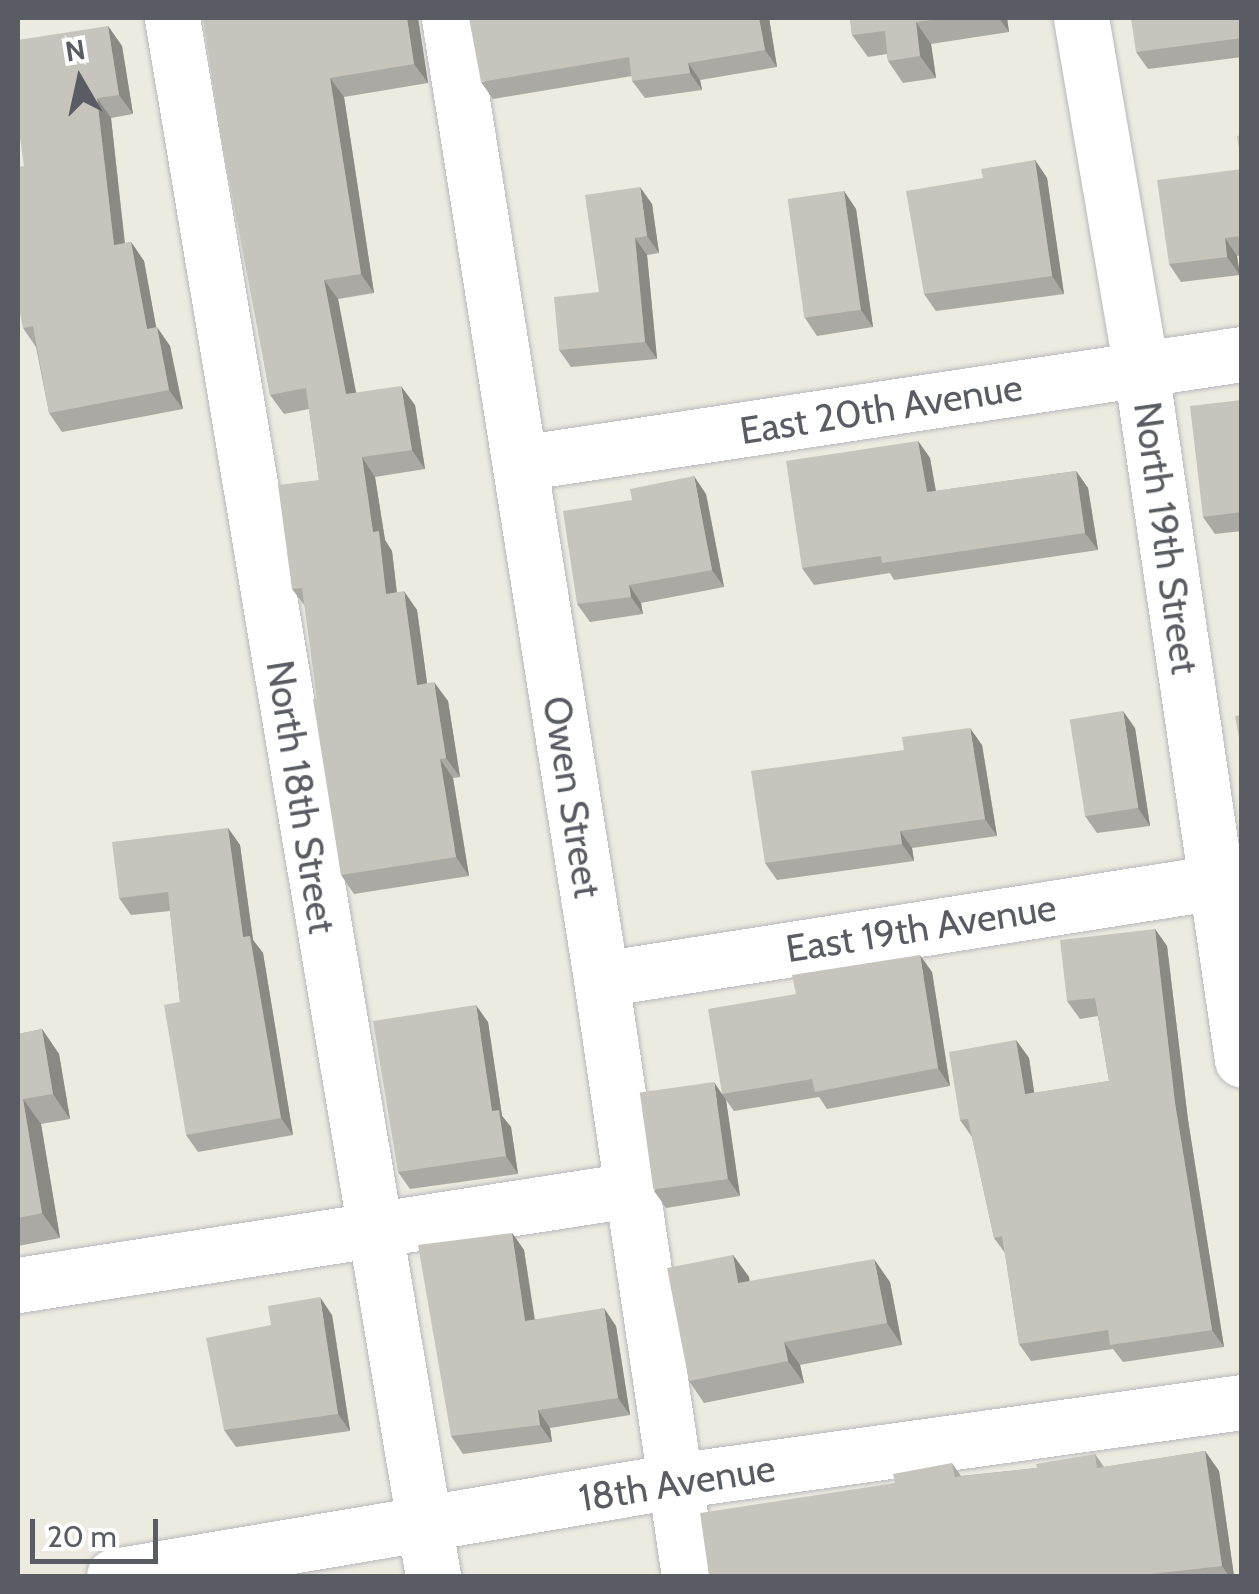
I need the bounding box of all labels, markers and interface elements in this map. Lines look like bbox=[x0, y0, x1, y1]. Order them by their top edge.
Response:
north arrow bbox=[30, 30, 130, 130]
text: N bbox=[63, 32, 88, 69]
street label: East 20th Avenue bbox=[737, 364, 1025, 454]
street label: North 19th Street bbox=[1124, 399, 1208, 677]
street label: North 18th Street bbox=[257, 657, 345, 937]
street label: Owen Street bbox=[534, 693, 610, 901]
street label: East 19th Avenue bbox=[783, 884, 1059, 972]
street label: 18th Avenue bbox=[576, 1445, 778, 1521]
scale bar bbox=[35, 1499, 162, 1561]
text: 20 m bbox=[47, 1518, 117, 1555]

